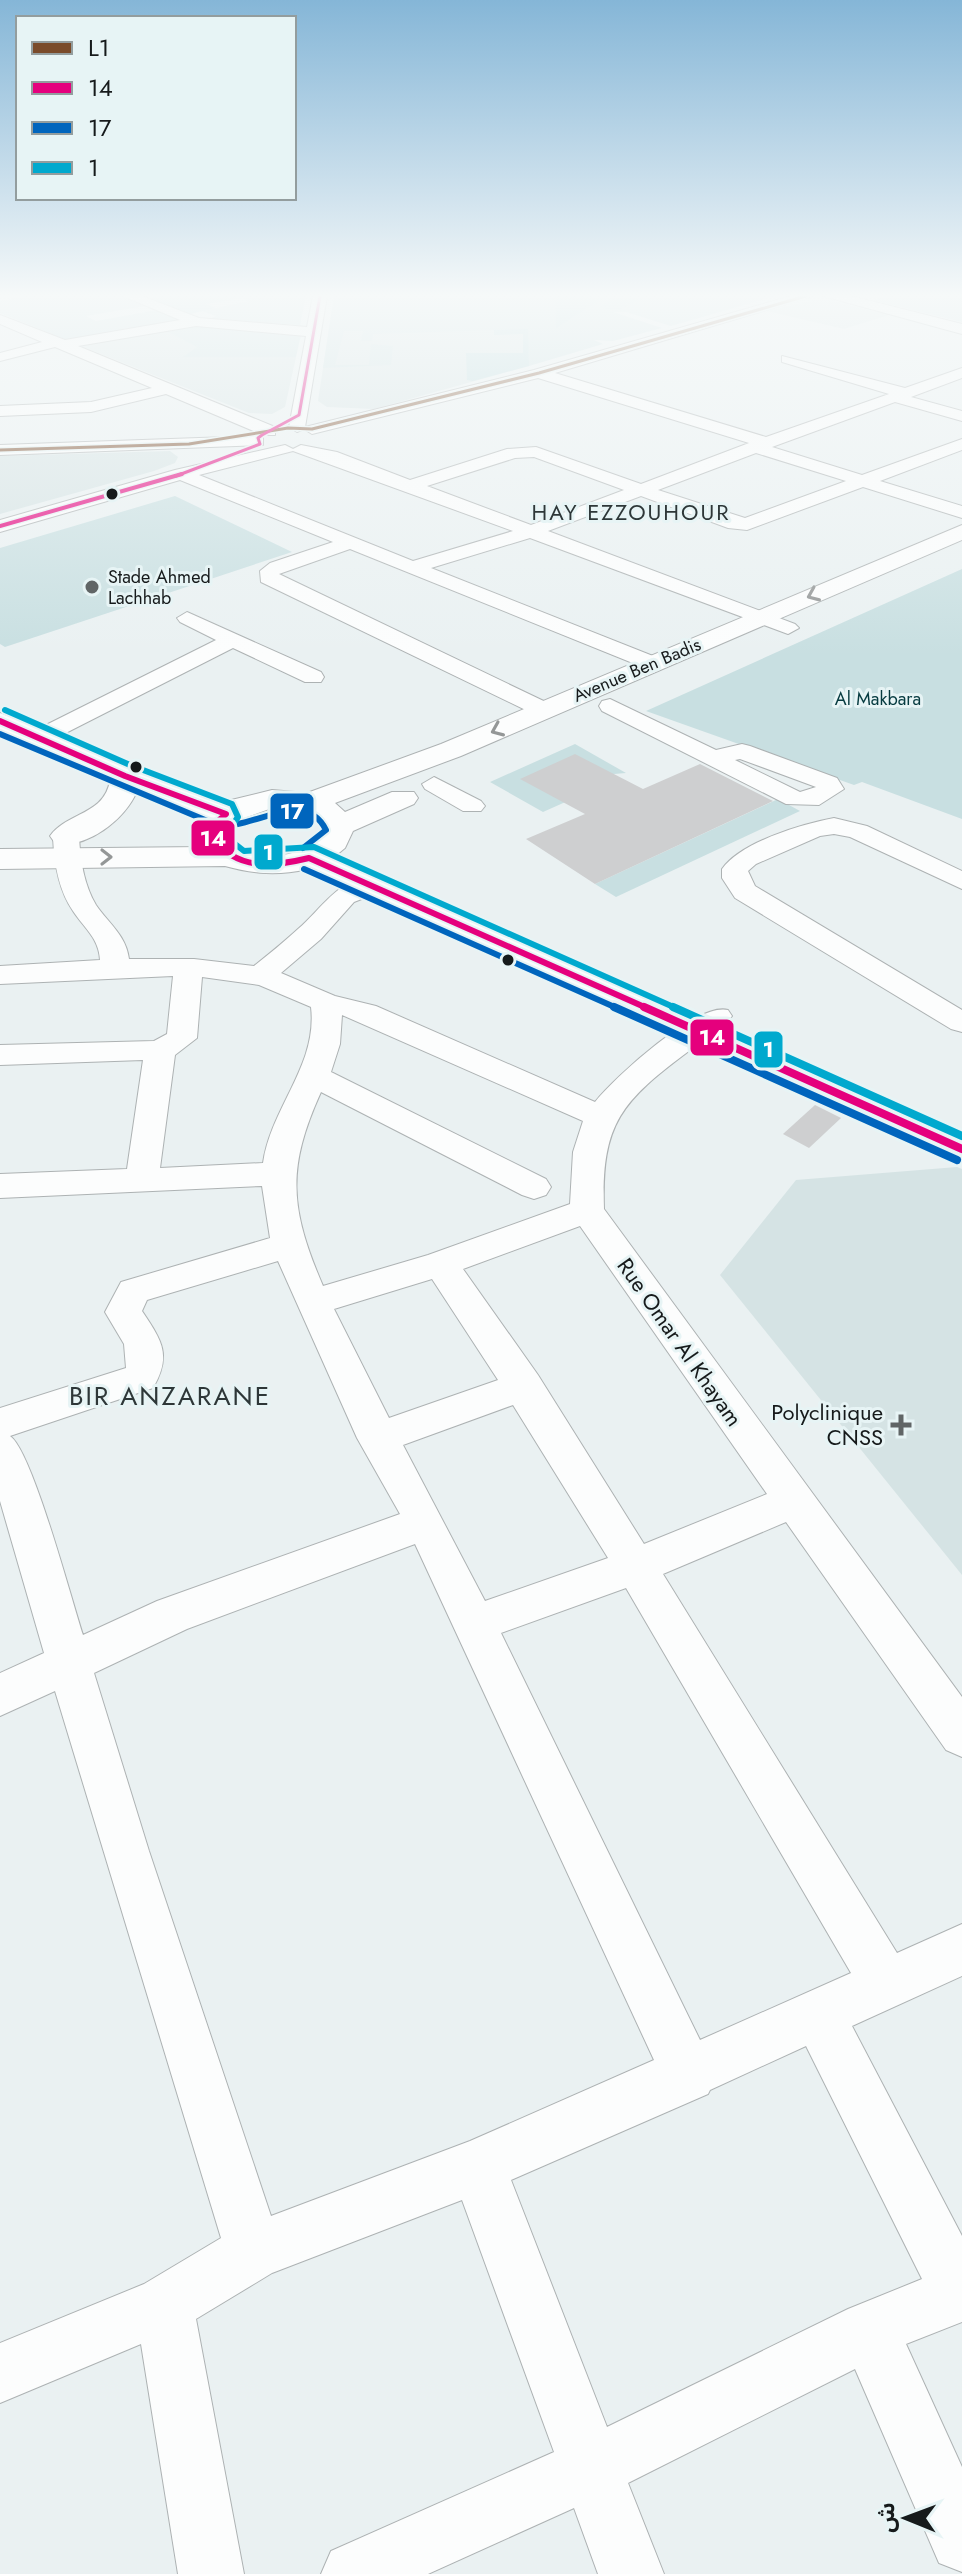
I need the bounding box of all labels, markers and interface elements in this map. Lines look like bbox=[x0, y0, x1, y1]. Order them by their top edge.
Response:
legend bbox=[16, 16, 296, 200]
text: L1 bbox=[88, 30, 110, 65]
text: 14 bbox=[88, 70, 113, 105]
text: 17 bbox=[88, 110, 112, 145]
text: 1 bbox=[88, 150, 99, 185]
unlabelled marker bbox=[104, 486, 120, 502]
district label: HAY EZZOUHOUR bbox=[532, 496, 731, 528]
place label: Stade Ahmed Lachhab bbox=[108, 564, 211, 611]
marker: Stade Ahmed Lachhab bbox=[83, 578, 101, 596]
one-way arrow bbox=[807, 585, 821, 602]
street label: Avenue Ben Badis bbox=[569, 631, 705, 709]
park label: Al Makbara bbox=[835, 686, 921, 712]
one-way arrow bbox=[490, 721, 505, 737]
unlabelled marker bbox=[128, 759, 144, 775]
line badge: 17 bbox=[269, 792, 315, 830]
text: 17 bbox=[280, 795, 305, 827]
line badge: 14 bbox=[190, 819, 236, 857]
text: 14 bbox=[200, 822, 226, 854]
line badge: 1 bbox=[253, 833, 284, 871]
text: 1 bbox=[262, 836, 274, 868]
one-way arrow bbox=[100, 848, 113, 866]
unlabelled marker bbox=[500, 952, 516, 968]
line badge: 14 bbox=[689, 1018, 735, 1057]
text: 14 bbox=[699, 1021, 725, 1053]
line badge: 1 bbox=[753, 1030, 784, 1069]
text: 1 bbox=[762, 1033, 774, 1065]
street label: Rue Omar Al Khayam bbox=[610, 1251, 750, 1433]
district label: BIR ANZARANE bbox=[69, 1377, 271, 1415]
place label: Polyclinique CNSS bbox=[771, 1396, 883, 1453]
marker: Polyclinique CNSS bbox=[890, 1414, 912, 1436]
north arrow bbox=[866, 2478, 946, 2558]
text: ش bbox=[870, 2502, 902, 2533]

